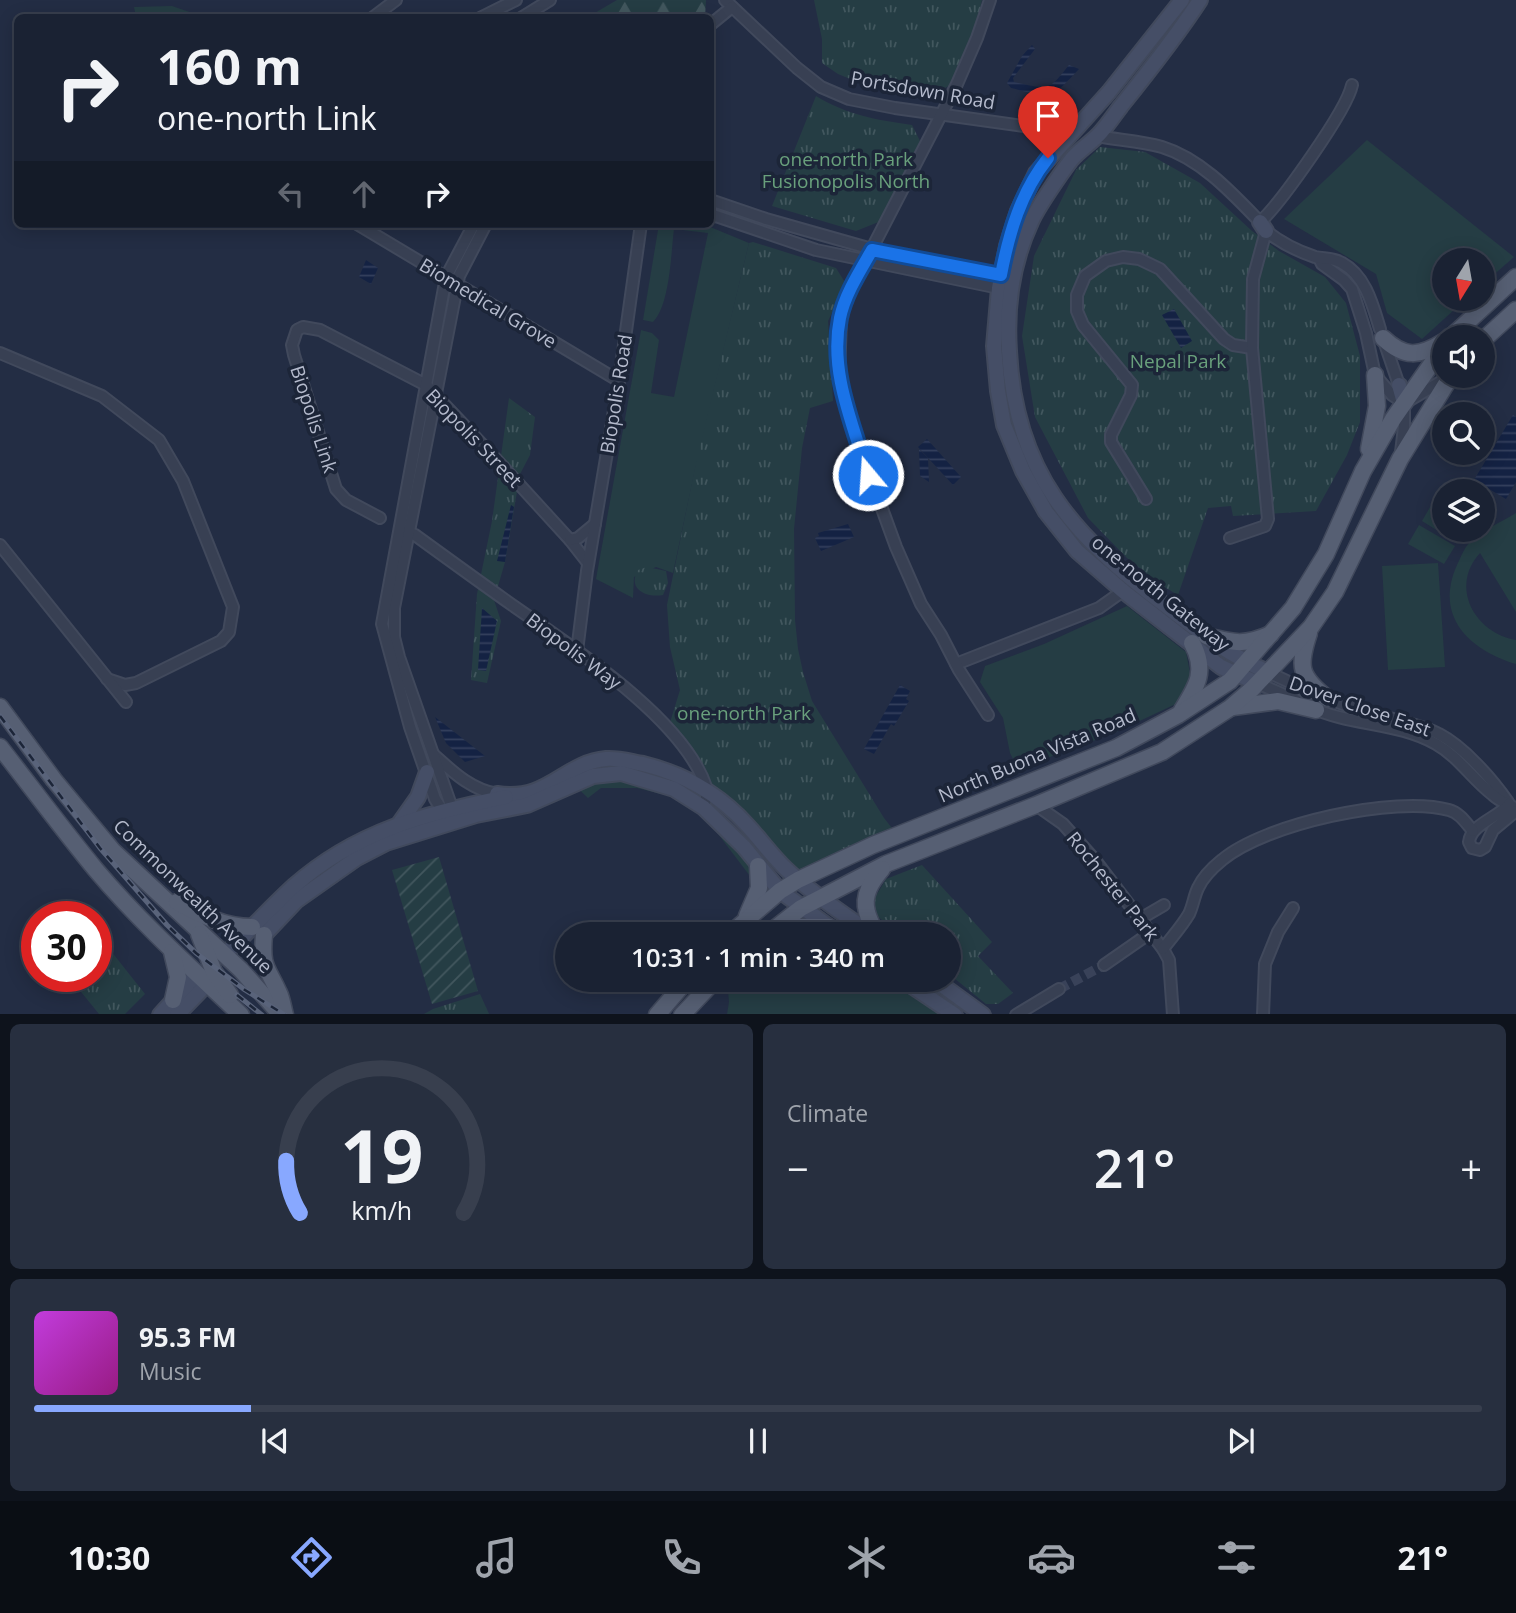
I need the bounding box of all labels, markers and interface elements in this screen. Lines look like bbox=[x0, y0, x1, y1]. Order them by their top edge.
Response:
text: 160 m bbox=[157, 33, 302, 99]
icon: right bbox=[42, 42, 133, 133]
street label: Portsdown Road bbox=[849, 65, 997, 115]
pin bbox=[1018, 86, 1078, 158]
text: one-north Link bbox=[157, 96, 377, 139]
icon: arrive bbox=[1029, 97, 1067, 135]
park label: one-north Park Fusionopolis North bbox=[762, 146, 930, 194]
icon: left bbox=[272, 175, 310, 213]
icon: ahead bbox=[345, 175, 383, 213]
icon: right bbox=[418, 175, 456, 213]
north arrow bbox=[1432, 248, 1494, 312]
map controls bbox=[1432, 248, 1495, 542]
street label: Biomedical Grove bbox=[415, 252, 561, 354]
button: sound bbox=[1432, 325, 1495, 388]
street label: Biopolis Road bbox=[594, 332, 638, 456]
park label: Nepal Park bbox=[1130, 348, 1226, 374]
street label: Biopolis Link bbox=[284, 362, 344, 476]
street label: Biopolis Street bbox=[420, 383, 528, 493]
button: search bbox=[1432, 402, 1495, 465]
position arrow bbox=[831, 438, 905, 512]
button: layers bbox=[1432, 479, 1495, 542]
street label: one-north Gateway bbox=[1086, 529, 1236, 657]
street label: Biopolis Way bbox=[521, 607, 627, 696]
street label: Dover Close East bbox=[1286, 670, 1434, 742]
park label: one-north Park bbox=[677, 700, 811, 726]
street label: North Buona Vista Road bbox=[934, 702, 1140, 808]
street label: Commonwealth Avenue bbox=[108, 813, 278, 979]
street label: Rochester Park bbox=[1061, 826, 1165, 946]
speed limit sign: 30 bbox=[21, 901, 112, 992]
text: 10:31 · 1 min · 340 m bbox=[631, 939, 885, 975]
text: Climate bbox=[787, 1097, 868, 1129]
text: 19 bbox=[340, 1105, 423, 1204]
text: 21° bbox=[1094, 1132, 1175, 1203]
text: − bbox=[787, 1142, 809, 1194]
text: + bbox=[1460, 1142, 1482, 1194]
text: km/h bbox=[351, 1192, 412, 1226]
text: 95.3 FM bbox=[139, 1319, 237, 1355]
text: Music bbox=[139, 1355, 202, 1387]
icon: previous bbox=[256, 1422, 294, 1460]
icon: pause bbox=[739, 1422, 777, 1460]
icon: next bbox=[1222, 1422, 1260, 1460]
icon: directions bbox=[287, 1533, 336, 1582]
icon: music bbox=[472, 1533, 521, 1582]
icon: phone bbox=[657, 1533, 706, 1582]
icon: climate bbox=[842, 1533, 891, 1582]
icon: car bbox=[1027, 1533, 1076, 1582]
icon: filters bbox=[1212, 1533, 1261, 1582]
text: 10:30 bbox=[68, 1536, 150, 1579]
text: 21° bbox=[1398, 1536, 1448, 1579]

